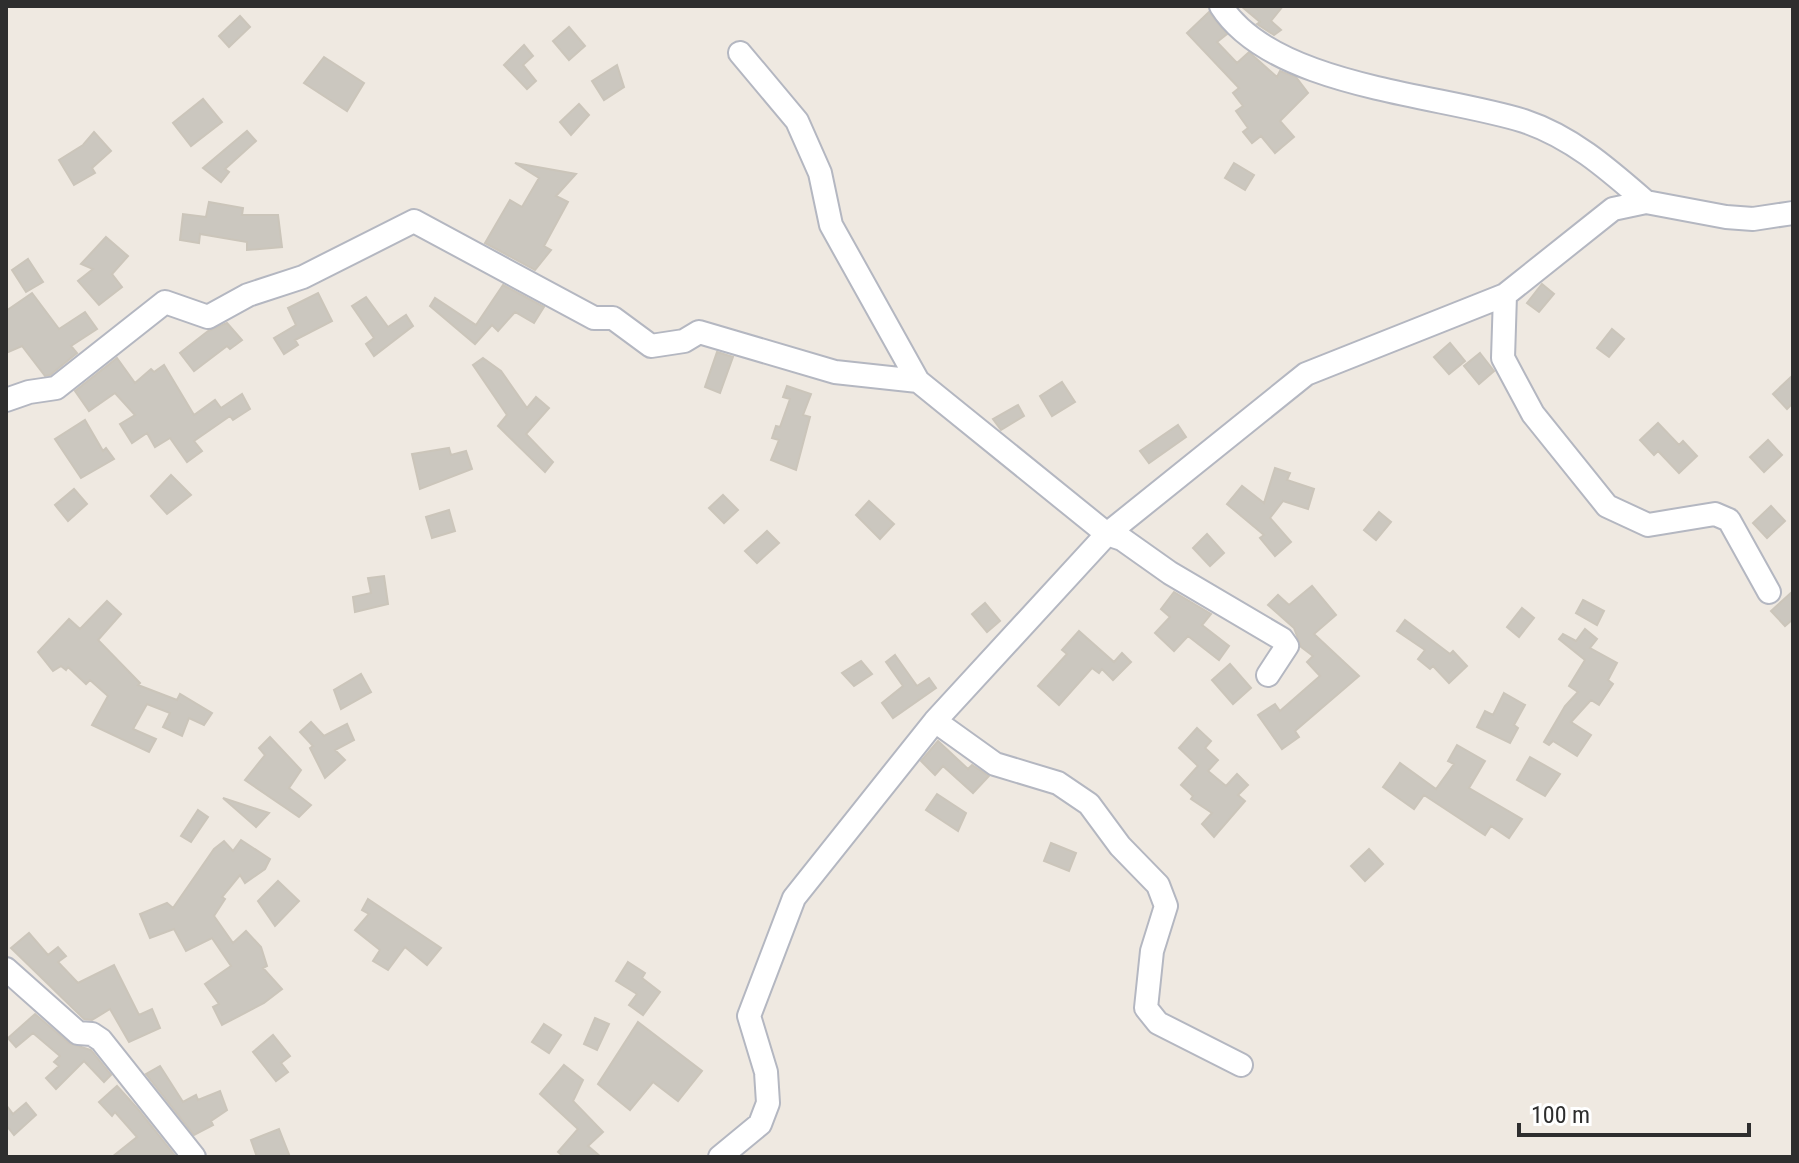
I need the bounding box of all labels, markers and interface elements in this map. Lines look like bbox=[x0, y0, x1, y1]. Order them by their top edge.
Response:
scale bar bbox=[1519, 1087, 1749, 1137]
text: 100 m bbox=[1531, 1101, 1590, 1129]

